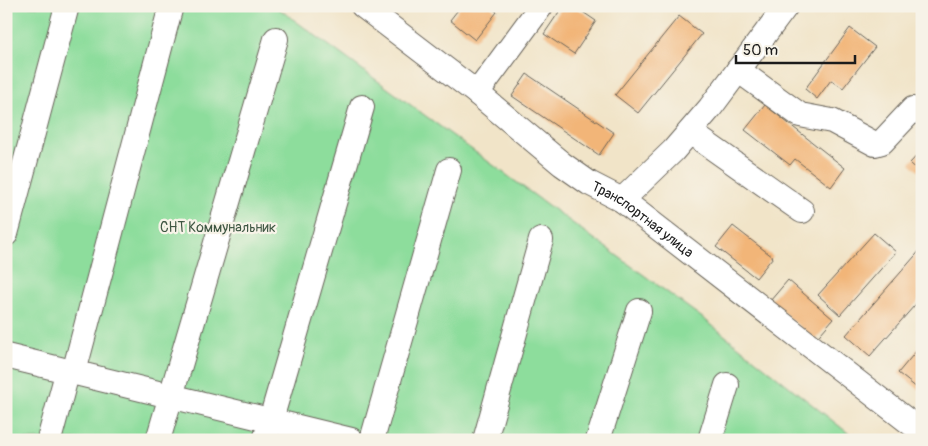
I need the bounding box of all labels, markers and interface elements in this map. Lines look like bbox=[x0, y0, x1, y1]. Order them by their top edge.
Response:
scale bar bbox=[736, 32, 854, 64]
text: 50 m bbox=[743, 41, 778, 60]
street label: Транспортная улица bbox=[589, 178, 697, 261]
park label: СНТ Коммунальник bbox=[160, 219, 276, 236]

